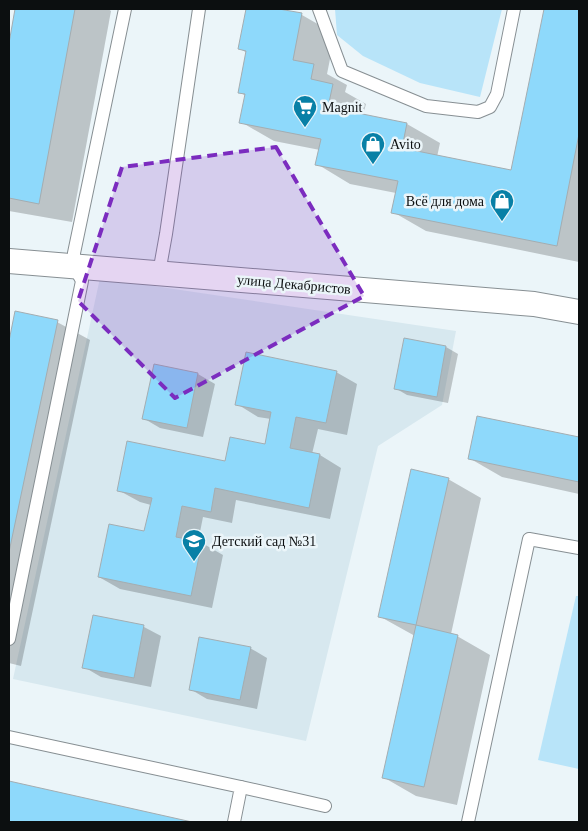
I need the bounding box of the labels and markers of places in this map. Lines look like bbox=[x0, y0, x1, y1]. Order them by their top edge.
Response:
supermarket icon: Magnit bbox=[292, 94, 318, 128]
place label: Magnit bbox=[322, 100, 363, 115]
shop icon: Avito bbox=[360, 131, 386, 165]
place label: Avito bbox=[390, 137, 421, 152]
shop icon: Всё для дома bbox=[489, 188, 515, 222]
place label: Всё для дома bbox=[406, 194, 485, 209]
school or university icon: Детский сад №31 bbox=[181, 528, 207, 562]
place label: Детский сад №31 bbox=[212, 534, 316, 549]

